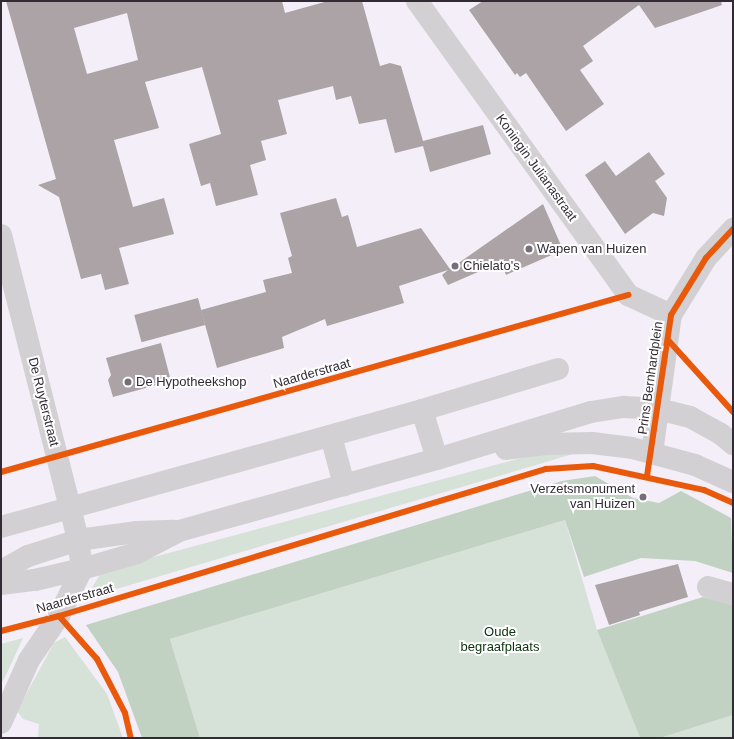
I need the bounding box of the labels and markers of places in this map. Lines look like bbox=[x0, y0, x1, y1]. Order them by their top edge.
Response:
place label: Wapen van Huizen bbox=[537, 241, 646, 257]
marker: Wapen van Huizen bbox=[524, 244, 534, 254]
place label: Chielato's bbox=[463, 258, 520, 274]
marker: Chielato's bbox=[450, 261, 460, 271]
place label: De Hypotheekshop bbox=[136, 374, 247, 390]
marker: De Hypotheekshop bbox=[123, 377, 133, 387]
place label: Verzetsmonument van Huizen bbox=[530, 482, 635, 513]
marker: Verzetsmonument van Huizen bbox=[638, 492, 648, 502]

